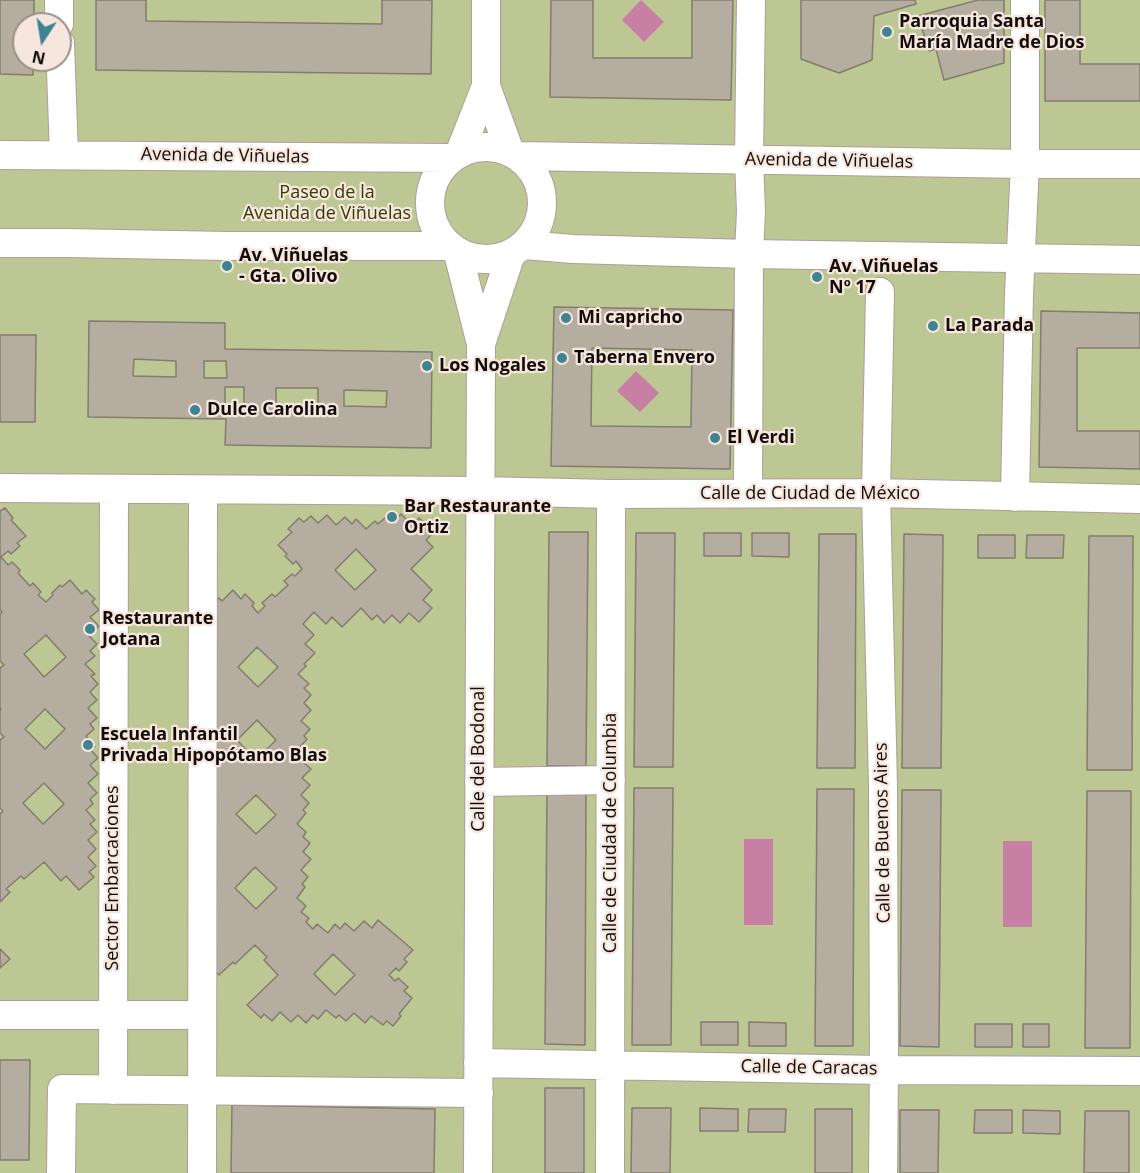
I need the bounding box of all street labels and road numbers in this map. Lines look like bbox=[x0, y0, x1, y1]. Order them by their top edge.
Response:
street label: Avenida de Viñuelas bbox=[141, 144, 309, 168]
street label: Avenida de Viñuelas bbox=[745, 149, 913, 173]
street label: Calle de Ciudad de México bbox=[700, 483, 920, 505]
street label: Calle del Bodonal bbox=[468, 686, 490, 832]
street label: Calle de Ciudad de Columbia bbox=[600, 713, 622, 953]
street label: Calle de Buenos Aires bbox=[871, 742, 895, 924]
street label: Sector Embarcaciones bbox=[102, 785, 124, 971]
street label: Calle de Caracas bbox=[740, 1056, 878, 1080]

